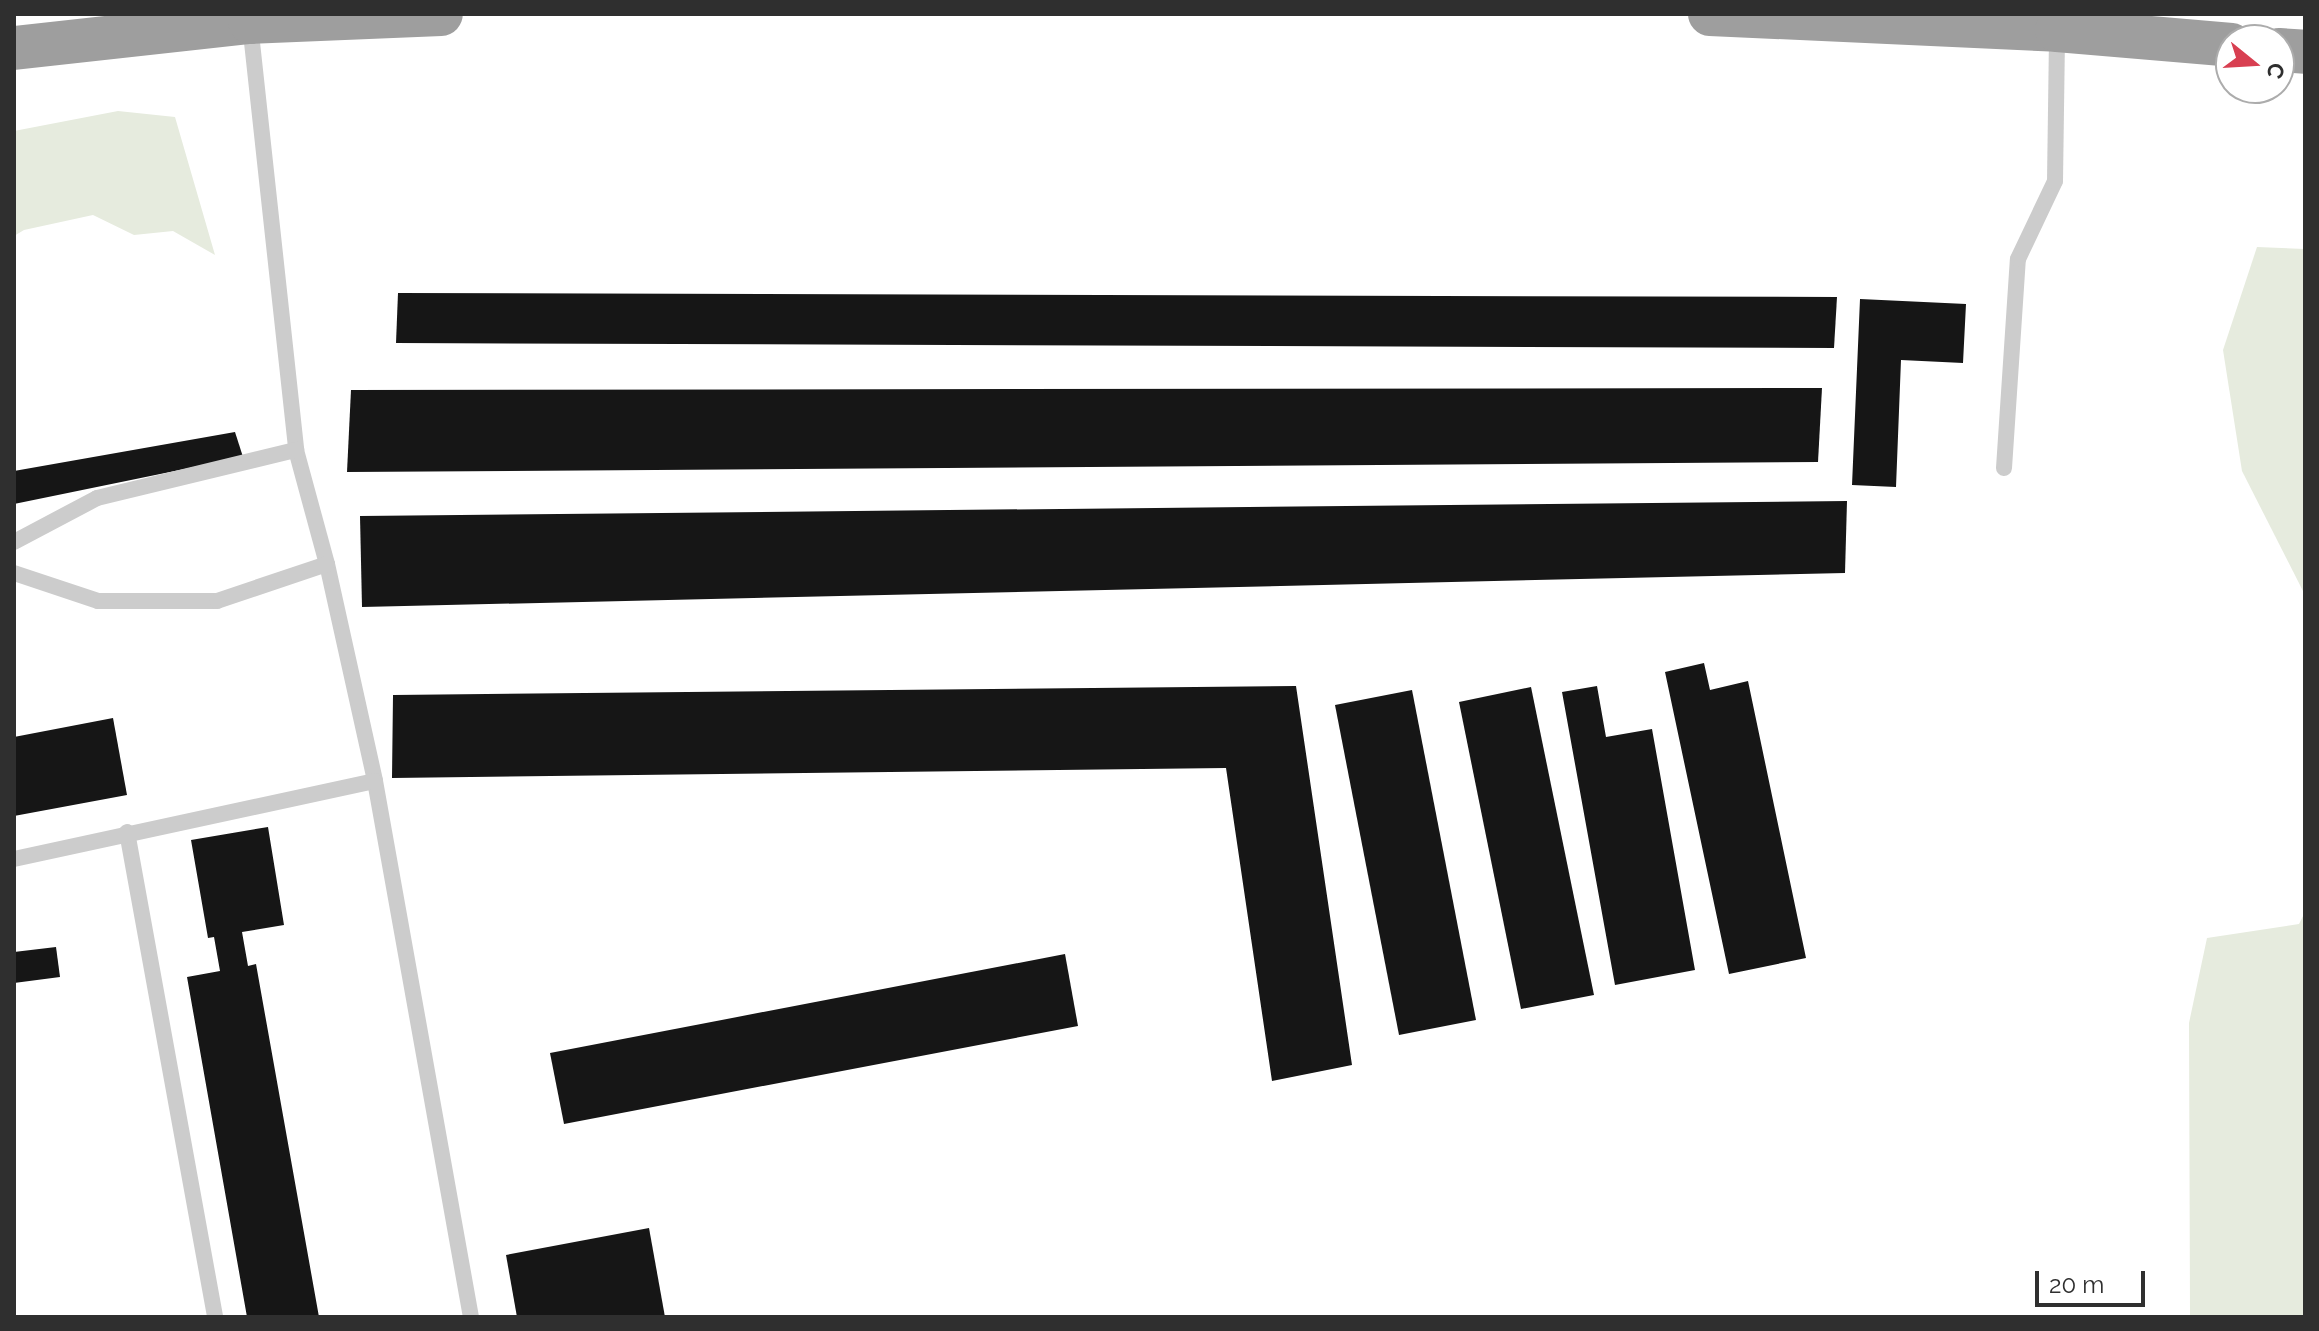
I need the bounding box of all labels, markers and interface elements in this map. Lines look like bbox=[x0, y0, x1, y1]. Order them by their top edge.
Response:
north arrow bbox=[2215, 24, 2295, 104]
text: С bbox=[2261, 60, 2291, 82]
scale bar bbox=[2039, 1255, 2149, 1305]
text: 20 m bbox=[2049, 1270, 2104, 1299]

